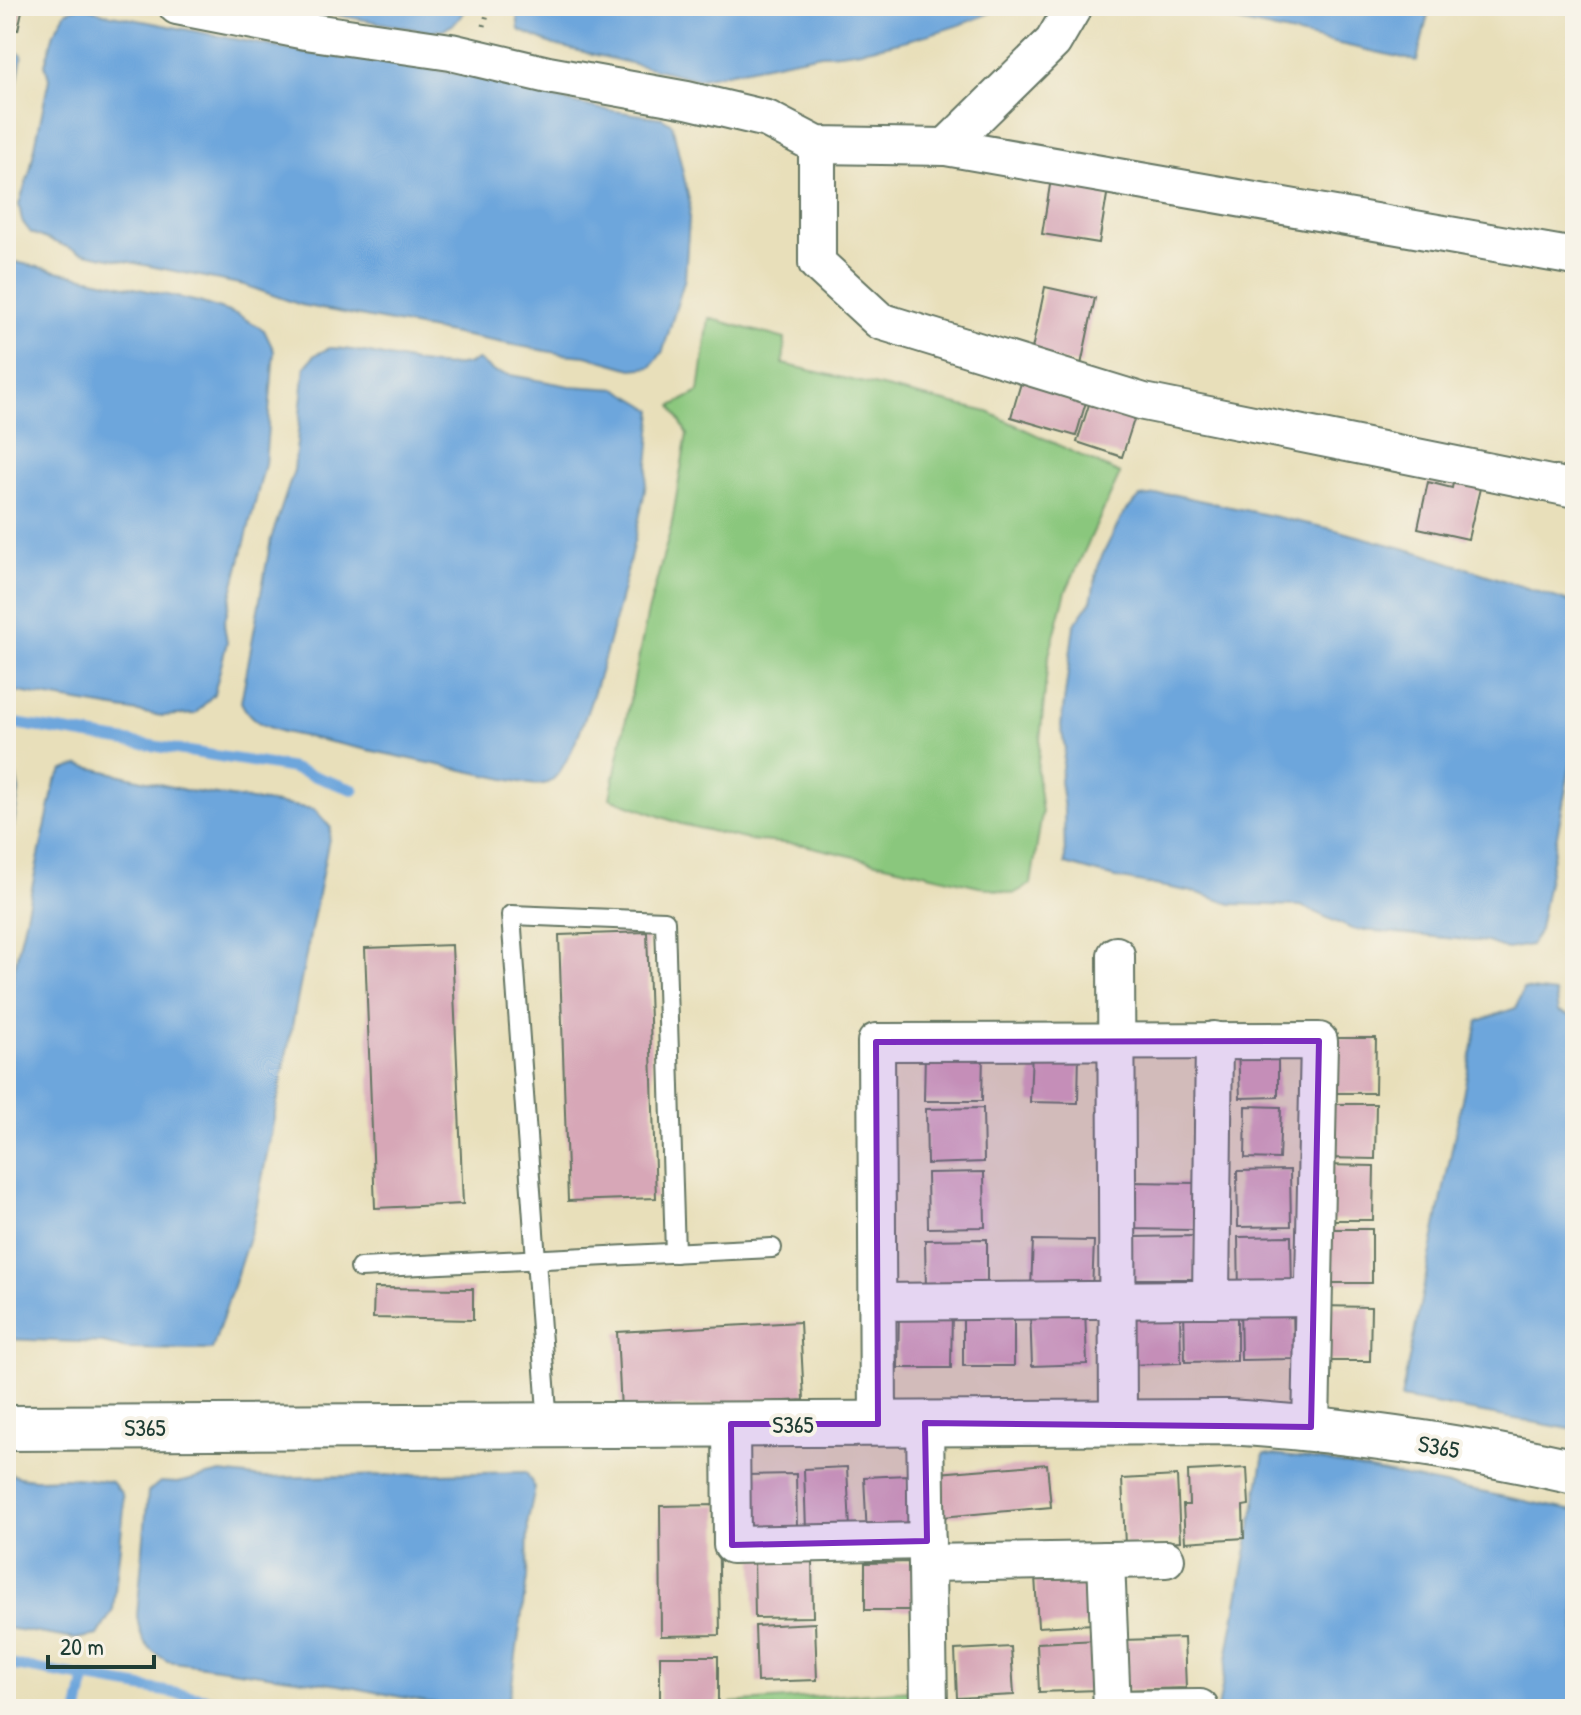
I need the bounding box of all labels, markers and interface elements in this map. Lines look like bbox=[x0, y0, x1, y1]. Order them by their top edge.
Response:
street label: S365 bbox=[772, 1408, 814, 1440]
street label: S365 bbox=[124, 1411, 166, 1443]
street label: S365 bbox=[1416, 1427, 1462, 1465]
scale bar bbox=[48, 1619, 154, 1669]
text: 20 m bbox=[60, 1630, 104, 1662]

